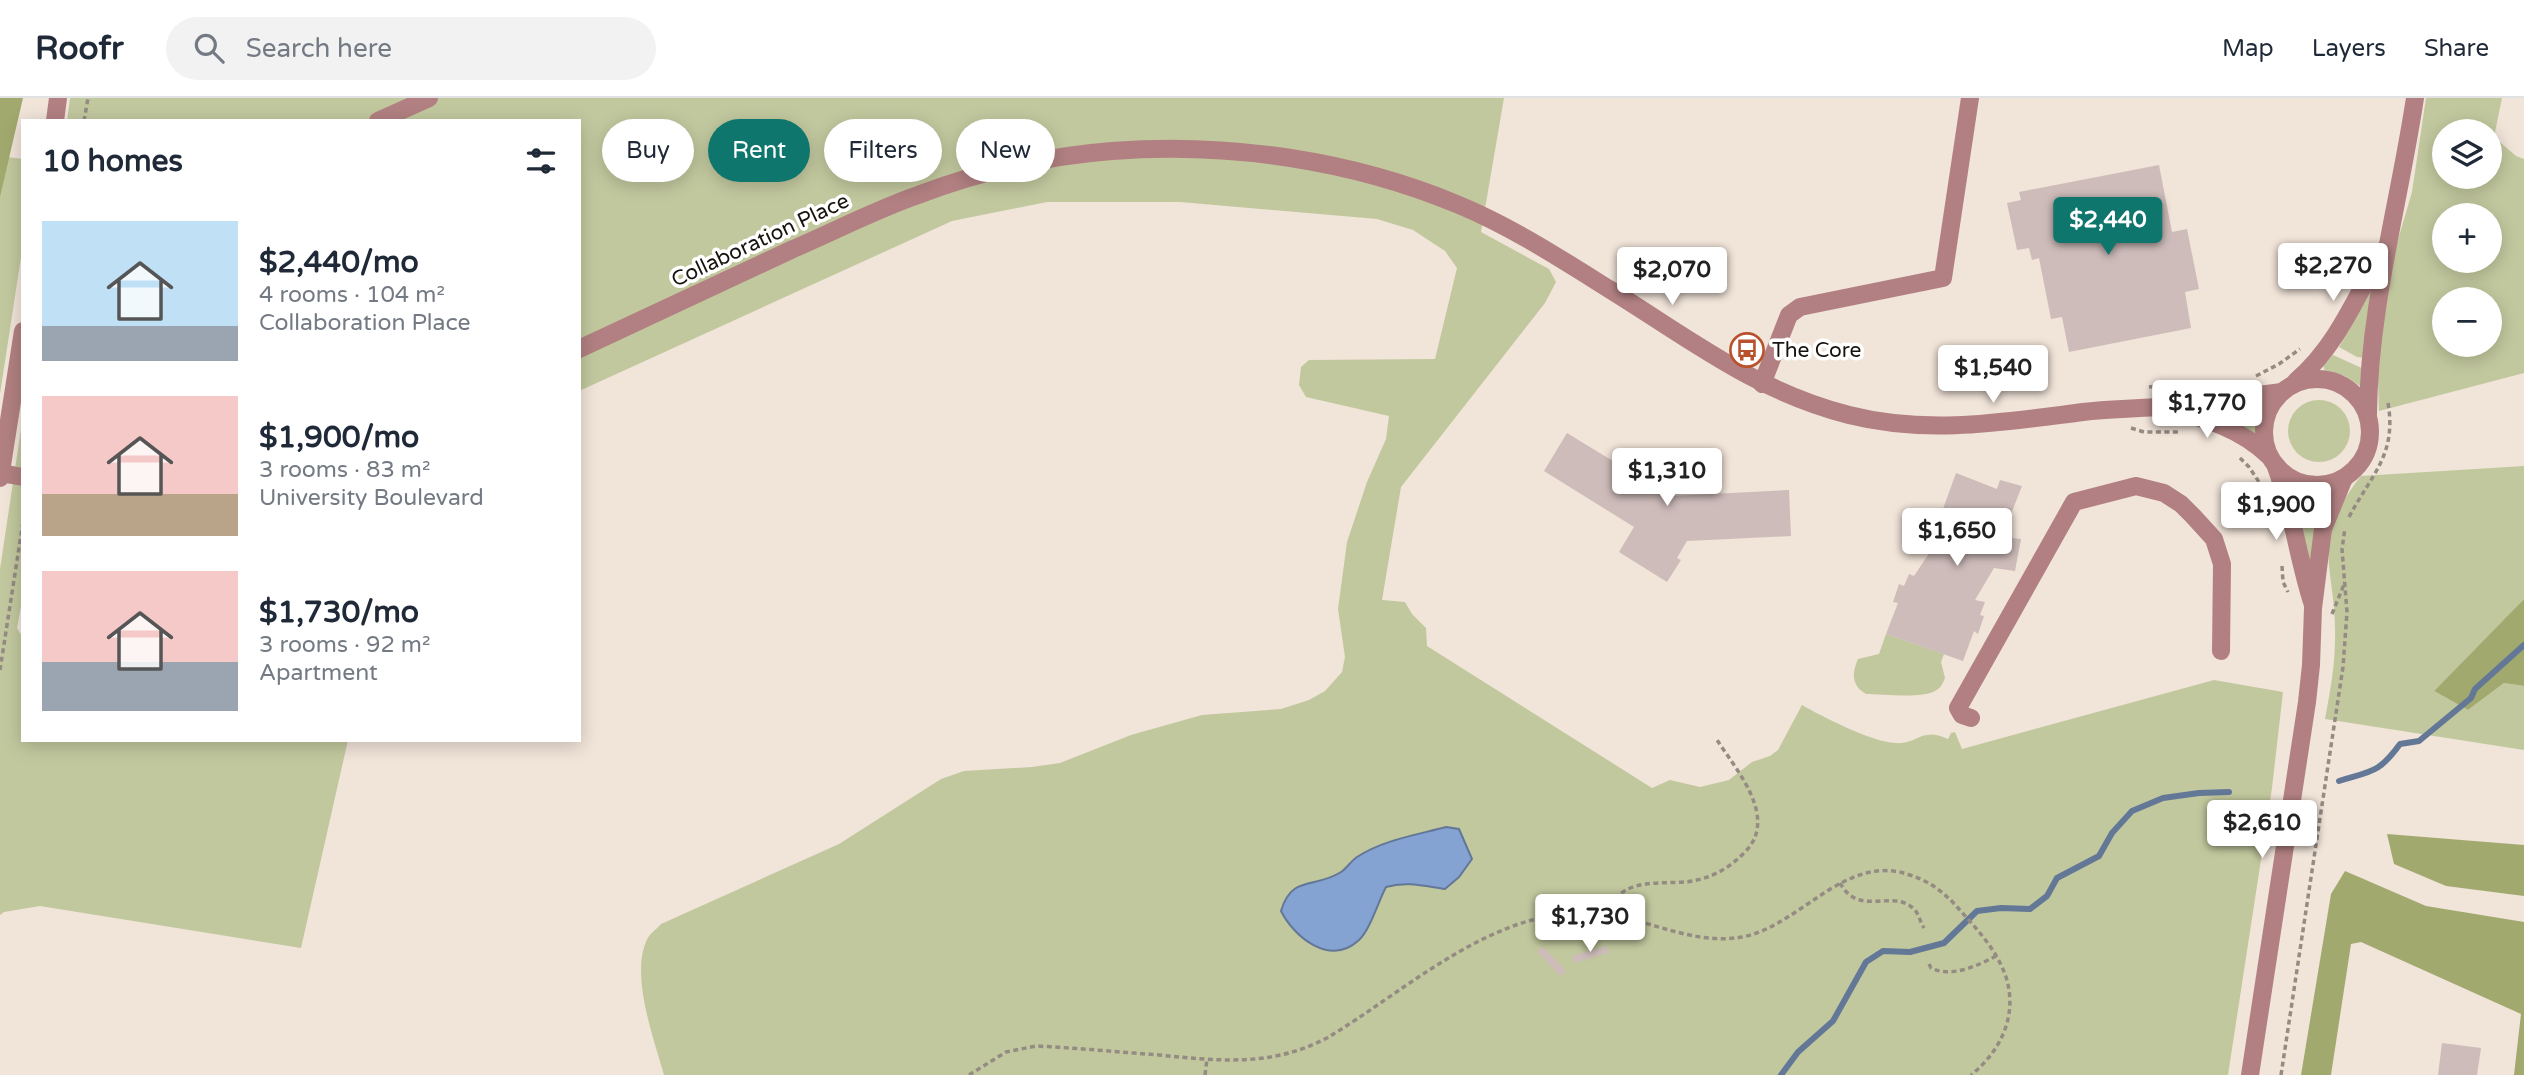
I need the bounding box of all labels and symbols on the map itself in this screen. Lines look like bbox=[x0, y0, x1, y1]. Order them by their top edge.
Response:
street label: Collaboration Place bbox=[667, 188, 853, 293]
pin: $2,440 bbox=[2051, 198, 2165, 257]
pin: $2,270 bbox=[2276, 244, 2390, 303]
pin: $2,070 bbox=[1615, 248, 1729, 307]
bus stop icon: The Core bbox=[1728, 331, 1766, 369]
place label: The Core bbox=[1772, 338, 1862, 363]
pin: $1,540 bbox=[1936, 345, 2050, 405]
pin: $1,770 bbox=[2150, 380, 2264, 440]
pin: $1,310 bbox=[1610, 448, 1724, 508]
pin: $1,900 bbox=[2219, 482, 2333, 542]
pin: $1,650 bbox=[1900, 508, 2014, 568]
pin: $2,610 bbox=[2205, 800, 2319, 860]
pin: $1,730 bbox=[1533, 894, 1647, 954]

